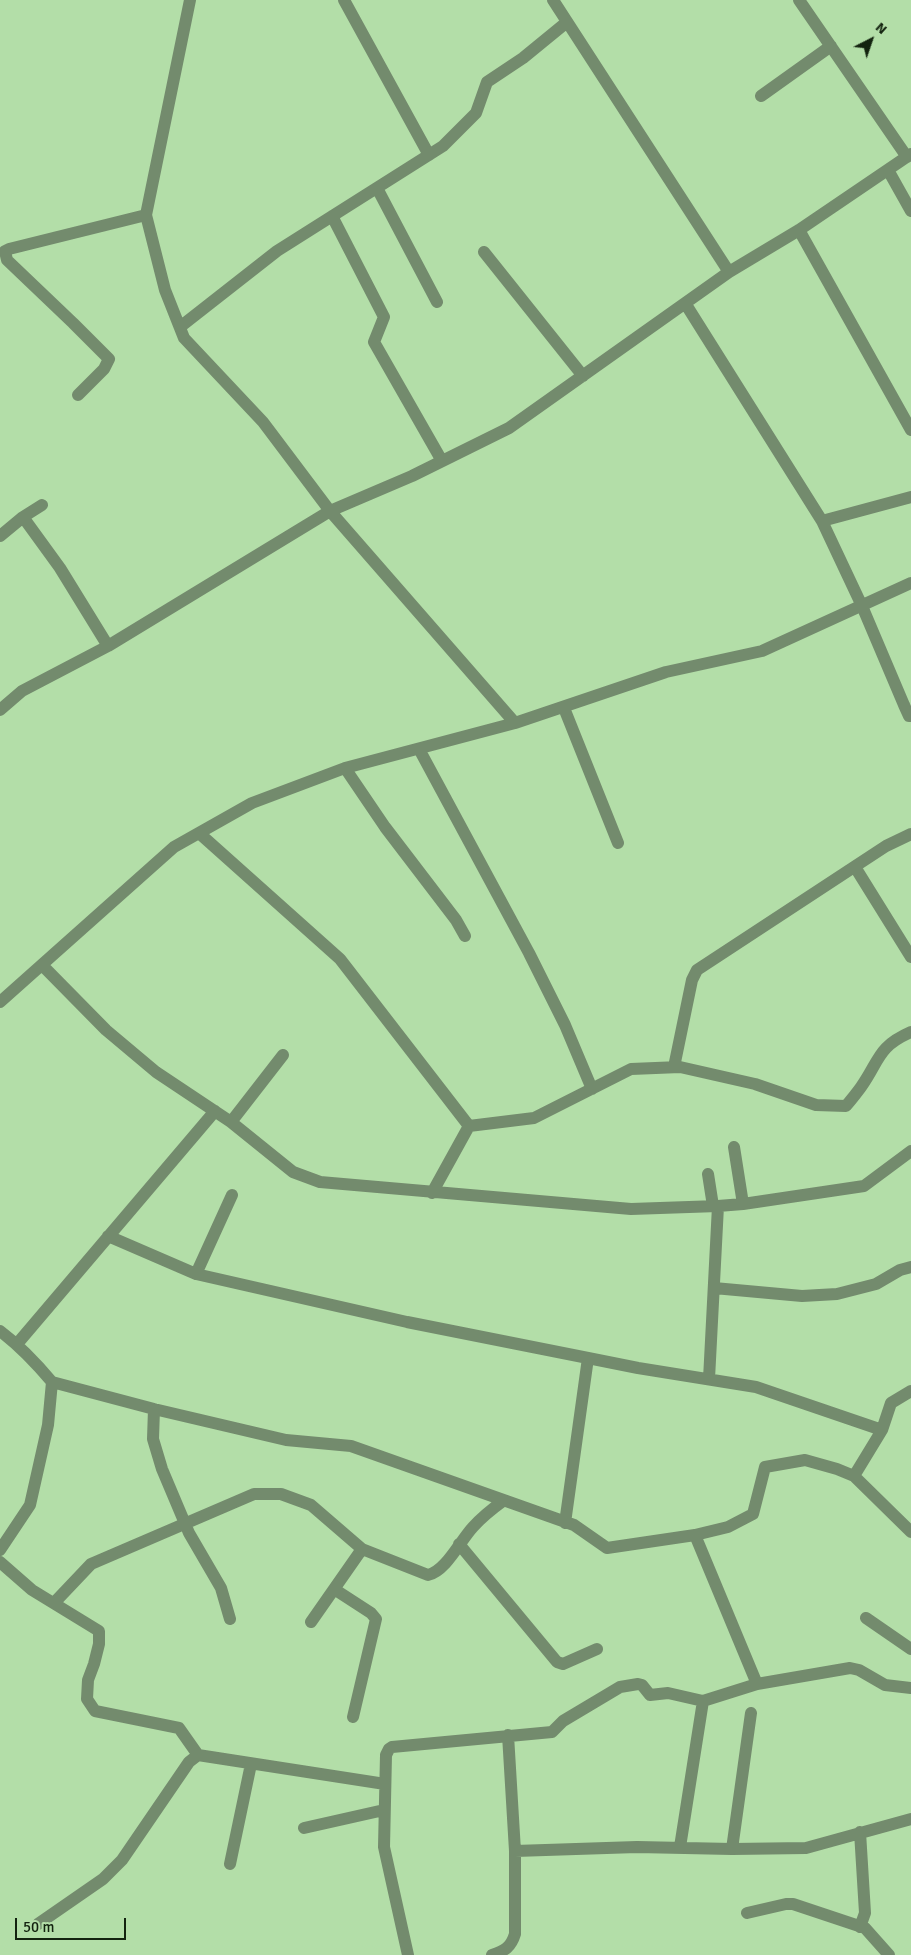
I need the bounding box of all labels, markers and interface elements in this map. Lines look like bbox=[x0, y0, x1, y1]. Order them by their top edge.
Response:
north arrow bbox=[846, 15, 896, 65]
text: N bbox=[872, 19, 890, 38]
scale bar bbox=[18, 1908, 129, 1940]
text: 50 m bbox=[23, 1918, 54, 1936]

